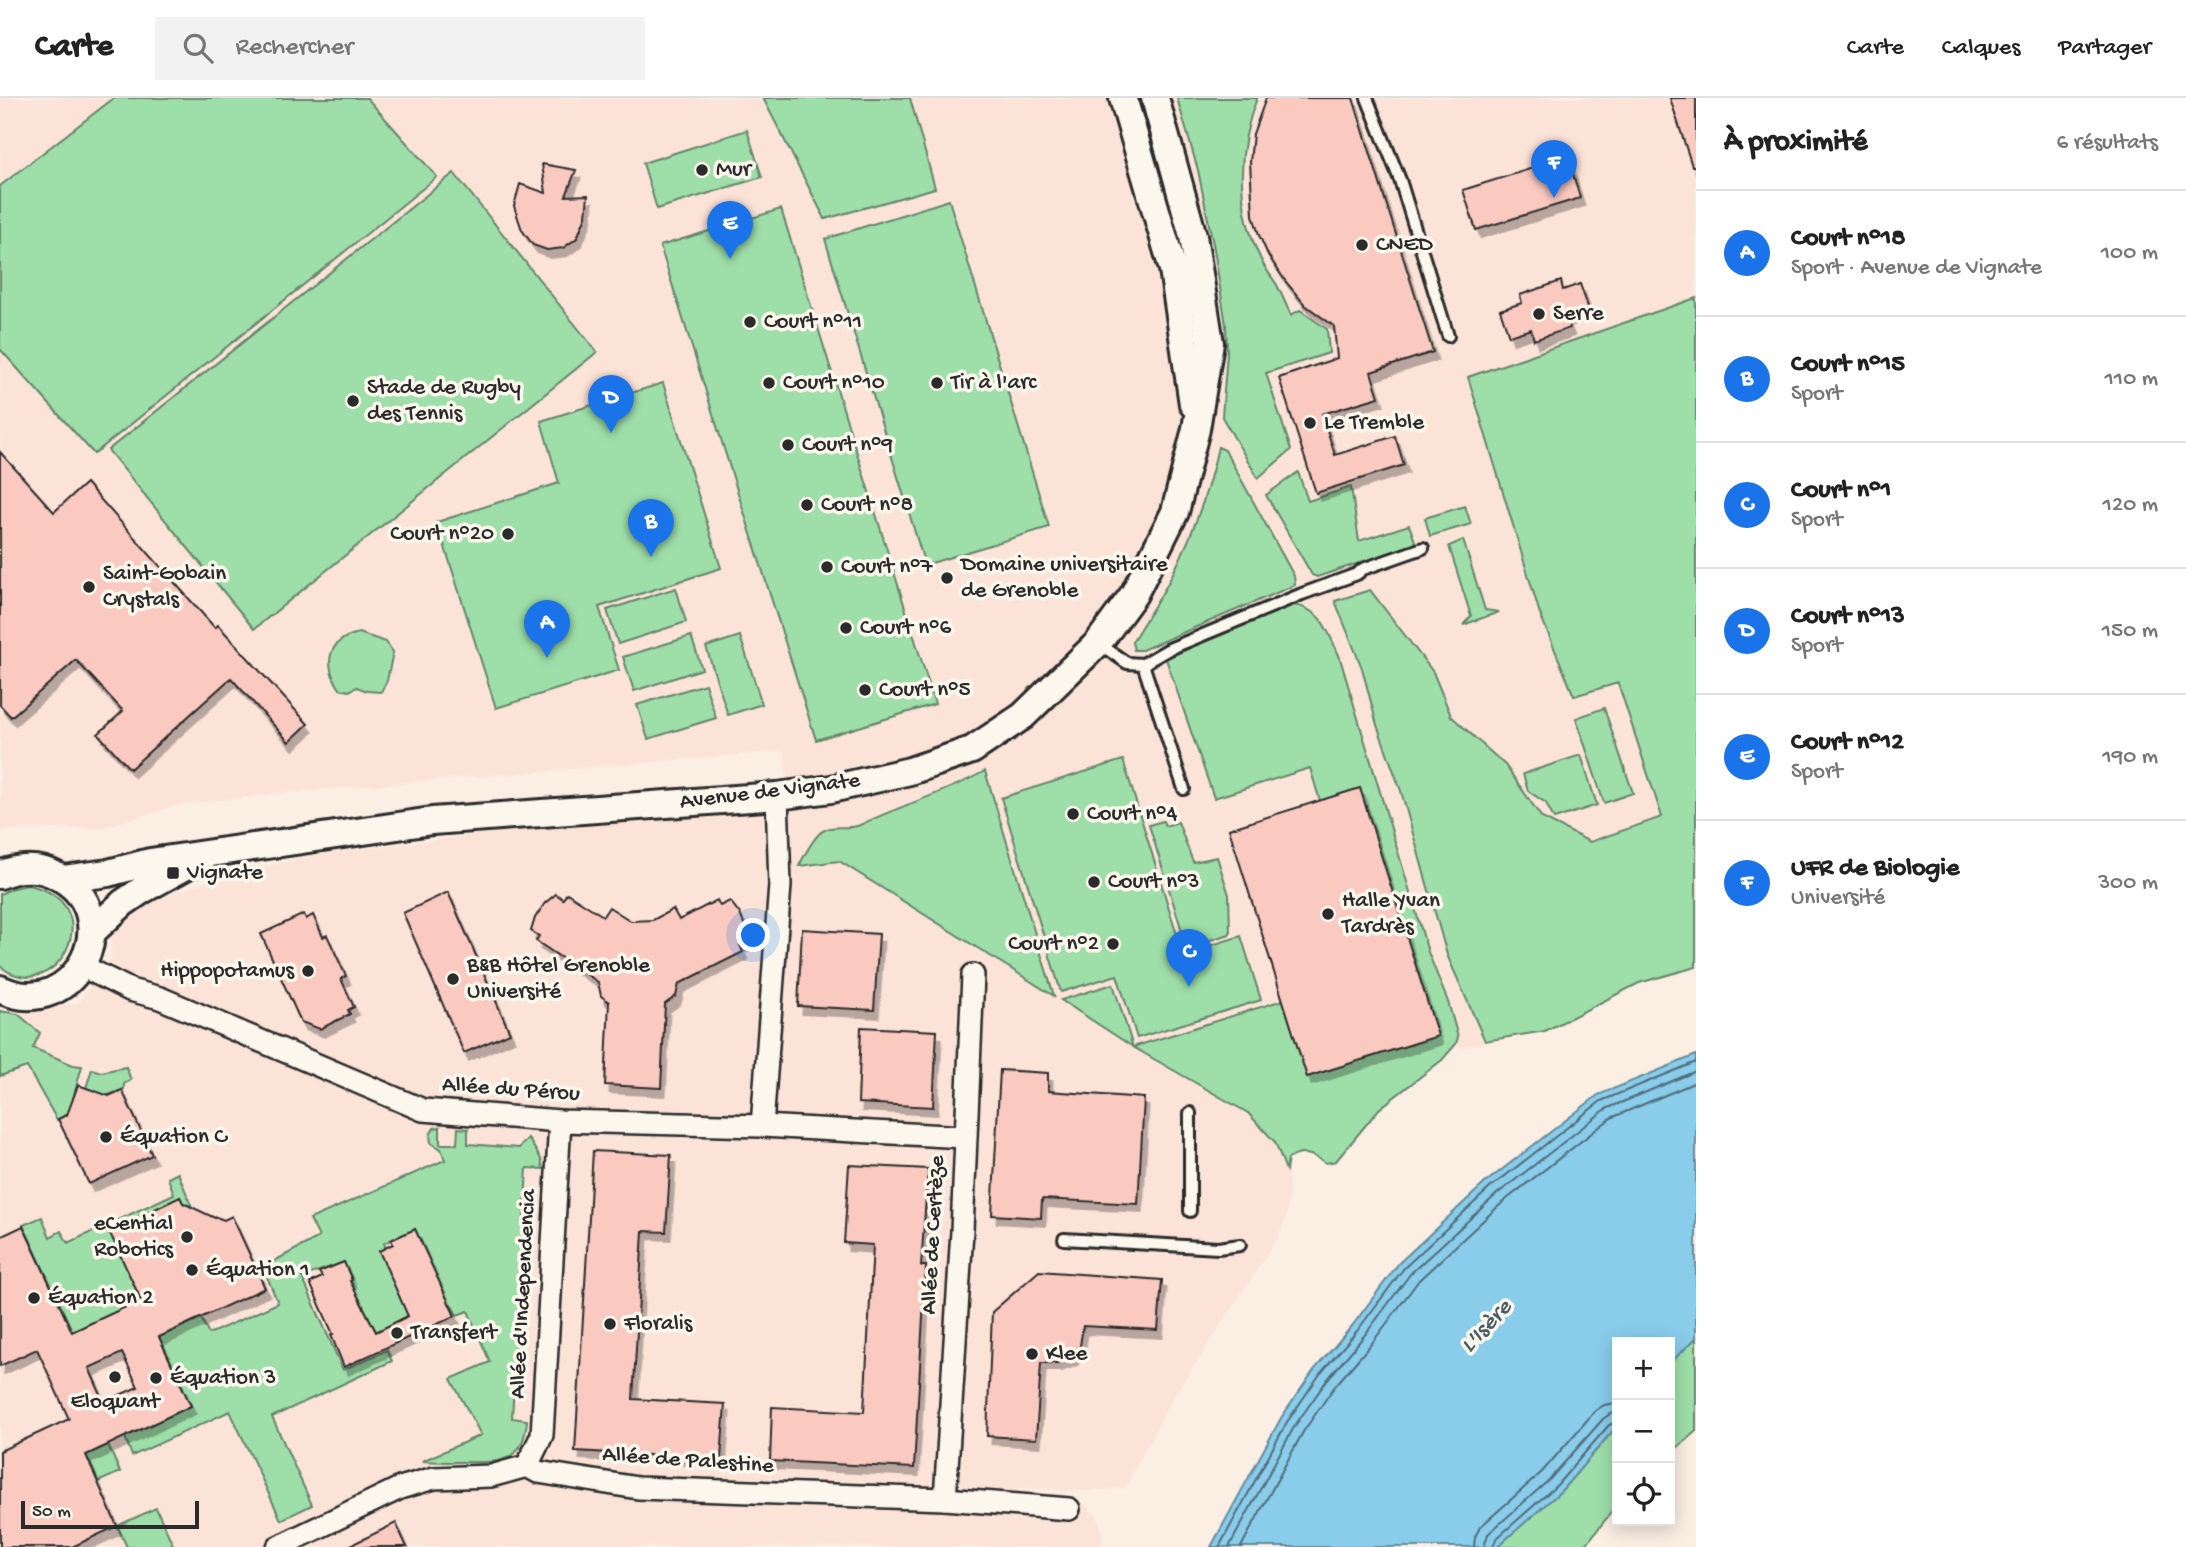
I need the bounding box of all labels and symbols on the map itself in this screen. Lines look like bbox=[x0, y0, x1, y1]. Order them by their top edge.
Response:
pin: F bbox=[1531, 140, 1577, 198]
place label: Mur bbox=[716, 157, 753, 184]
marker: Mur bbox=[694, 162, 710, 178]
pin: E bbox=[707, 201, 753, 259]
place label: CNED bbox=[1376, 232, 1434, 259]
marker: CNED bbox=[1354, 237, 1370, 253]
place label: Serre bbox=[1553, 301, 1605, 328]
marker: Serre bbox=[1531, 306, 1547, 322]
place label: Court n°11 bbox=[764, 309, 862, 336]
marker: Court n°11 bbox=[742, 314, 758, 330]
place label: Court n°10 bbox=[783, 370, 885, 397]
place label: Tir à l'arc bbox=[949, 370, 1037, 397]
place label: Stade de Rugby des Tennis bbox=[367, 375, 521, 428]
pin: D bbox=[588, 375, 634, 433]
marker: Court n°10 bbox=[761, 375, 777, 391]
marker: Tir à l'arc bbox=[929, 375, 945, 391]
marker: Stade de Rugby des Tennis bbox=[345, 393, 361, 409]
place label: Le Tremble bbox=[1324, 410, 1425, 437]
marker: Le Tremble bbox=[1302, 415, 1318, 431]
place label: Court n°9 bbox=[802, 432, 893, 459]
marker: Court n°9 bbox=[780, 437, 796, 453]
place label: Court n°8 bbox=[821, 492, 913, 519]
marker: Court n°8 bbox=[799, 497, 815, 513]
pin: B bbox=[628, 499, 674, 557]
place label: Court n°20 bbox=[390, 521, 494, 548]
marker: Court n°20 bbox=[500, 526, 516, 542]
place label: Domaine universitaire de Grenoble bbox=[959, 552, 1169, 605]
place label: Court n°7 bbox=[841, 554, 933, 581]
marker: Court n°7 bbox=[819, 559, 835, 575]
place label: Saint-Gobain Crystals bbox=[103, 561, 226, 614]
marker: Domaine universitaire de Grenoble bbox=[939, 570, 955, 586]
marker: Saint-Gobain Crystals bbox=[81, 579, 97, 595]
pin: A bbox=[524, 600, 570, 658]
place label: Court n°6 bbox=[860, 615, 951, 642]
marker: Court n°6 bbox=[838, 620, 854, 636]
place label: Court n°5 bbox=[879, 677, 971, 704]
marker: Court n°5 bbox=[857, 682, 873, 698]
street label: Avenue de Vignate bbox=[678, 767, 863, 816]
place label: Court n°4 bbox=[1087, 801, 1177, 828]
marker: Court n°4 bbox=[1065, 806, 1081, 822]
place label: Vignate bbox=[186, 860, 264, 887]
marker: Vignate bbox=[165, 865, 181, 881]
place label: Court n°3 bbox=[1108, 869, 1199, 896]
marker: Court n°3 bbox=[1086, 874, 1102, 890]
place label: Halle Yvan Tardrès bbox=[1340, 888, 1440, 941]
marker: Halle Yvan Tardrès bbox=[1320, 906, 1336, 922]
your location bbox=[736, 918, 770, 952]
pin: C bbox=[1166, 929, 1212, 987]
place label: Court n°2 bbox=[1008, 931, 1099, 958]
marker: Court n°2 bbox=[1105, 936, 1121, 952]
place label: B&B Hôtel Grenoble Université bbox=[466, 953, 651, 1006]
place label: Hippopotamus bbox=[160, 958, 295, 985]
marker: Hippopotamus bbox=[300, 963, 316, 979]
marker: B&B Hôtel Grenoble Université bbox=[445, 971, 461, 987]
street label: Allée du Pérou bbox=[441, 1072, 581, 1108]
place label: Équation C bbox=[120, 1124, 228, 1151]
marker: Équation C bbox=[98, 1129, 114, 1145]
street label: Allée de Certèze bbox=[916, 1154, 952, 1315]
street label: Allée d'Independencia bbox=[505, 1187, 543, 1400]
place label: eCential Robotics bbox=[94, 1211, 174, 1264]
marker: eCential Robotics bbox=[179, 1229, 195, 1245]
place label: Équation 1 bbox=[206, 1257, 310, 1284]
marker: Équation 1 bbox=[184, 1262, 200, 1278]
place label: Équation 2 bbox=[48, 1285, 154, 1312]
marker: Équation 2 bbox=[26, 1290, 42, 1306]
water label: L'Isère bbox=[1455, 1293, 1520, 1360]
place label: Floralis bbox=[623, 1311, 693, 1338]
marker: Floralis bbox=[602, 1316, 618, 1332]
place label: Transfert bbox=[409, 1320, 498, 1347]
marker: Transfert bbox=[389, 1325, 405, 1341]
place label: Klee bbox=[1046, 1341, 1089, 1368]
marker: Klee bbox=[1024, 1346, 1040, 1362]
place label: Équation 3 bbox=[170, 1365, 276, 1392]
marker: Eloquant bbox=[107, 1369, 123, 1385]
marker: Équation 3 bbox=[148, 1370, 164, 1386]
place label: Eloquant bbox=[71, 1389, 161, 1416]
street label: Allée de Palestine bbox=[601, 1442, 776, 1481]
scale bar bbox=[21, 1498, 200, 1530]

